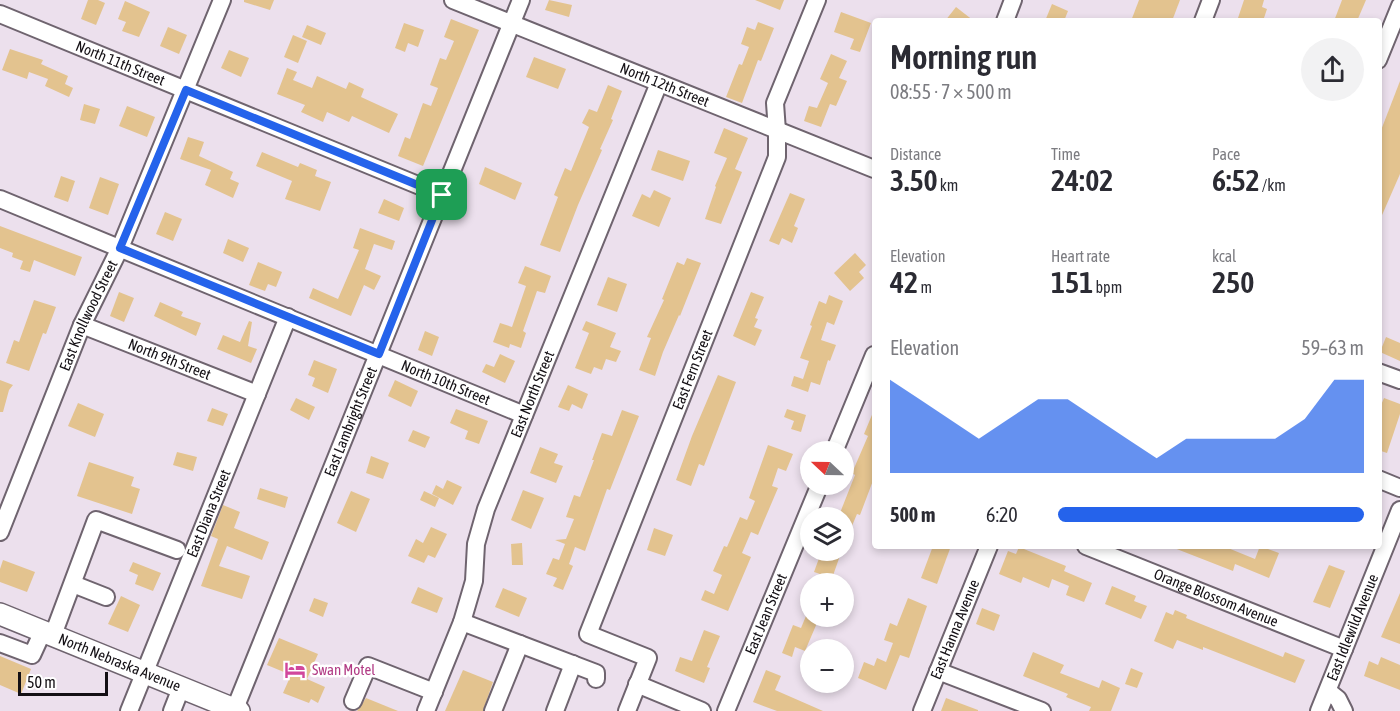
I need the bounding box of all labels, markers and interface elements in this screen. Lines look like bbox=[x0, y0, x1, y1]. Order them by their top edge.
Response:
street label: North 11th Street bbox=[73, 37, 168, 89]
text: Morning run bbox=[890, 38, 1037, 76]
button: share bbox=[1301, 38, 1364, 101]
street label: North 12th Street bbox=[618, 59, 712, 110]
text: 08:55 · 7 × 500 m bbox=[890, 80, 1012, 103]
text: Distance bbox=[890, 145, 941, 163]
text: Time bbox=[1051, 145, 1080, 163]
text: Pace bbox=[1212, 145, 1240, 163]
text: 3.50 bbox=[890, 163, 938, 197]
text: 24:02 bbox=[1051, 163, 1113, 197]
text: 6:52 bbox=[1212, 163, 1260, 197]
pin bbox=[416, 169, 467, 220]
text: km bbox=[938, 176, 958, 194]
text: /km bbox=[1260, 176, 1286, 194]
icon: arrive bbox=[425, 178, 458, 211]
text: Elevation bbox=[890, 247, 945, 265]
text: Heart rate bbox=[1051, 247, 1110, 265]
text: kcal bbox=[1212, 247, 1236, 265]
street label: East Knollwood Street bbox=[56, 257, 121, 373]
text: 42 bbox=[890, 265, 918, 299]
text: 151 bbox=[1051, 265, 1093, 299]
text: 250 bbox=[1212, 265, 1254, 299]
text: m bbox=[918, 278, 932, 296]
text: bpm bbox=[1093, 278, 1122, 296]
street label: East Fern Street bbox=[669, 327, 716, 412]
street label: North 9th Street bbox=[126, 335, 213, 383]
text: Elevation bbox=[890, 336, 959, 359]
text: 59–63 m bbox=[1301, 336, 1364, 359]
street label: East North Street bbox=[507, 348, 557, 440]
street label: North 10th Street bbox=[399, 356, 493, 408]
street label: East Lambright Street bbox=[321, 364, 380, 479]
north arrow bbox=[800, 441, 854, 495]
map controls bbox=[800, 441, 854, 693]
street label: East Diana Street bbox=[183, 467, 234, 560]
text: 500 m bbox=[890, 503, 935, 526]
text: 6:20 bbox=[986, 503, 1018, 526]
button: layers bbox=[800, 507, 854, 561]
street label: Orange Blossom Avenue bbox=[1152, 565, 1281, 630]
street label: East Jean Street bbox=[741, 571, 790, 657]
street label: East Idlewild Avenue bbox=[1323, 571, 1381, 683]
button: + bbox=[800, 573, 854, 627]
street label: East Hanna Avenue bbox=[927, 577, 983, 682]
street label: North Nebraska Avenue bbox=[56, 630, 183, 694]
button: − bbox=[800, 639, 854, 693]
hotel icon: Swan Motel bbox=[283, 658, 307, 682]
place label: Swan Motel bbox=[312, 661, 375, 678]
scale bar bbox=[18, 669, 108, 696]
text: 50 m bbox=[27, 673, 56, 691]

